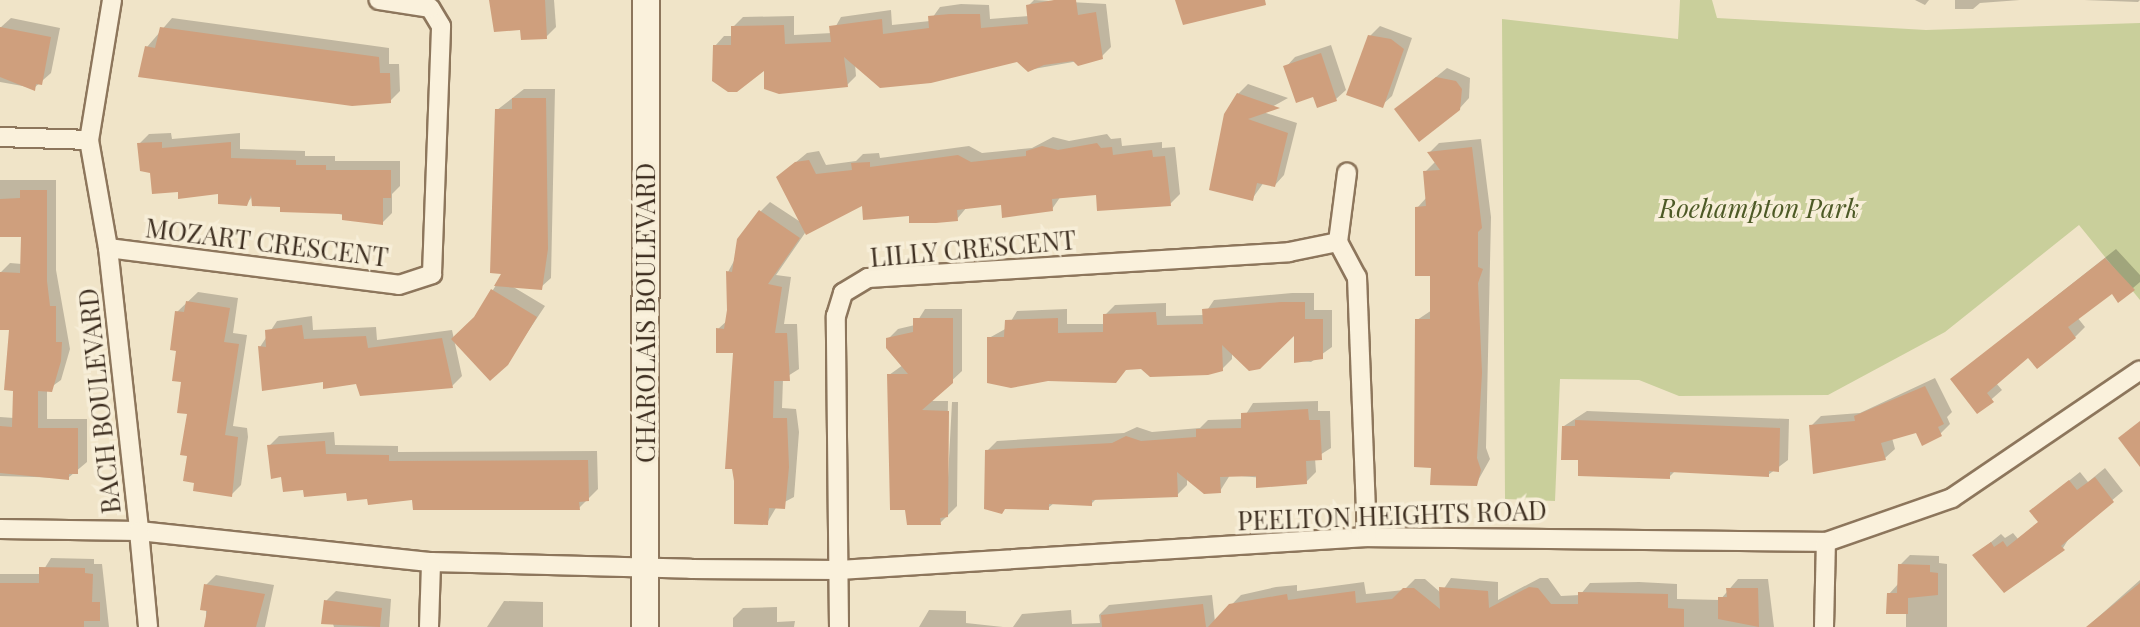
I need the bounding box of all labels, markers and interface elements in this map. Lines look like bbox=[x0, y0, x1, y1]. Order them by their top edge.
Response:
street label: CHAROLAIS BOULEVARD bbox=[629, 163, 661, 463]
park label: Roehampton Park bbox=[1659, 192, 1859, 224]
street label: MOZART CRESCENT bbox=[143, 212, 391, 272]
street label: LILLY CRESCENT bbox=[868, 223, 1078, 273]
street label: BACH BOULEVARD bbox=[72, 287, 126, 515]
street label: PEELTON HEIGHTS ROAD bbox=[1237, 494, 1547, 536]

